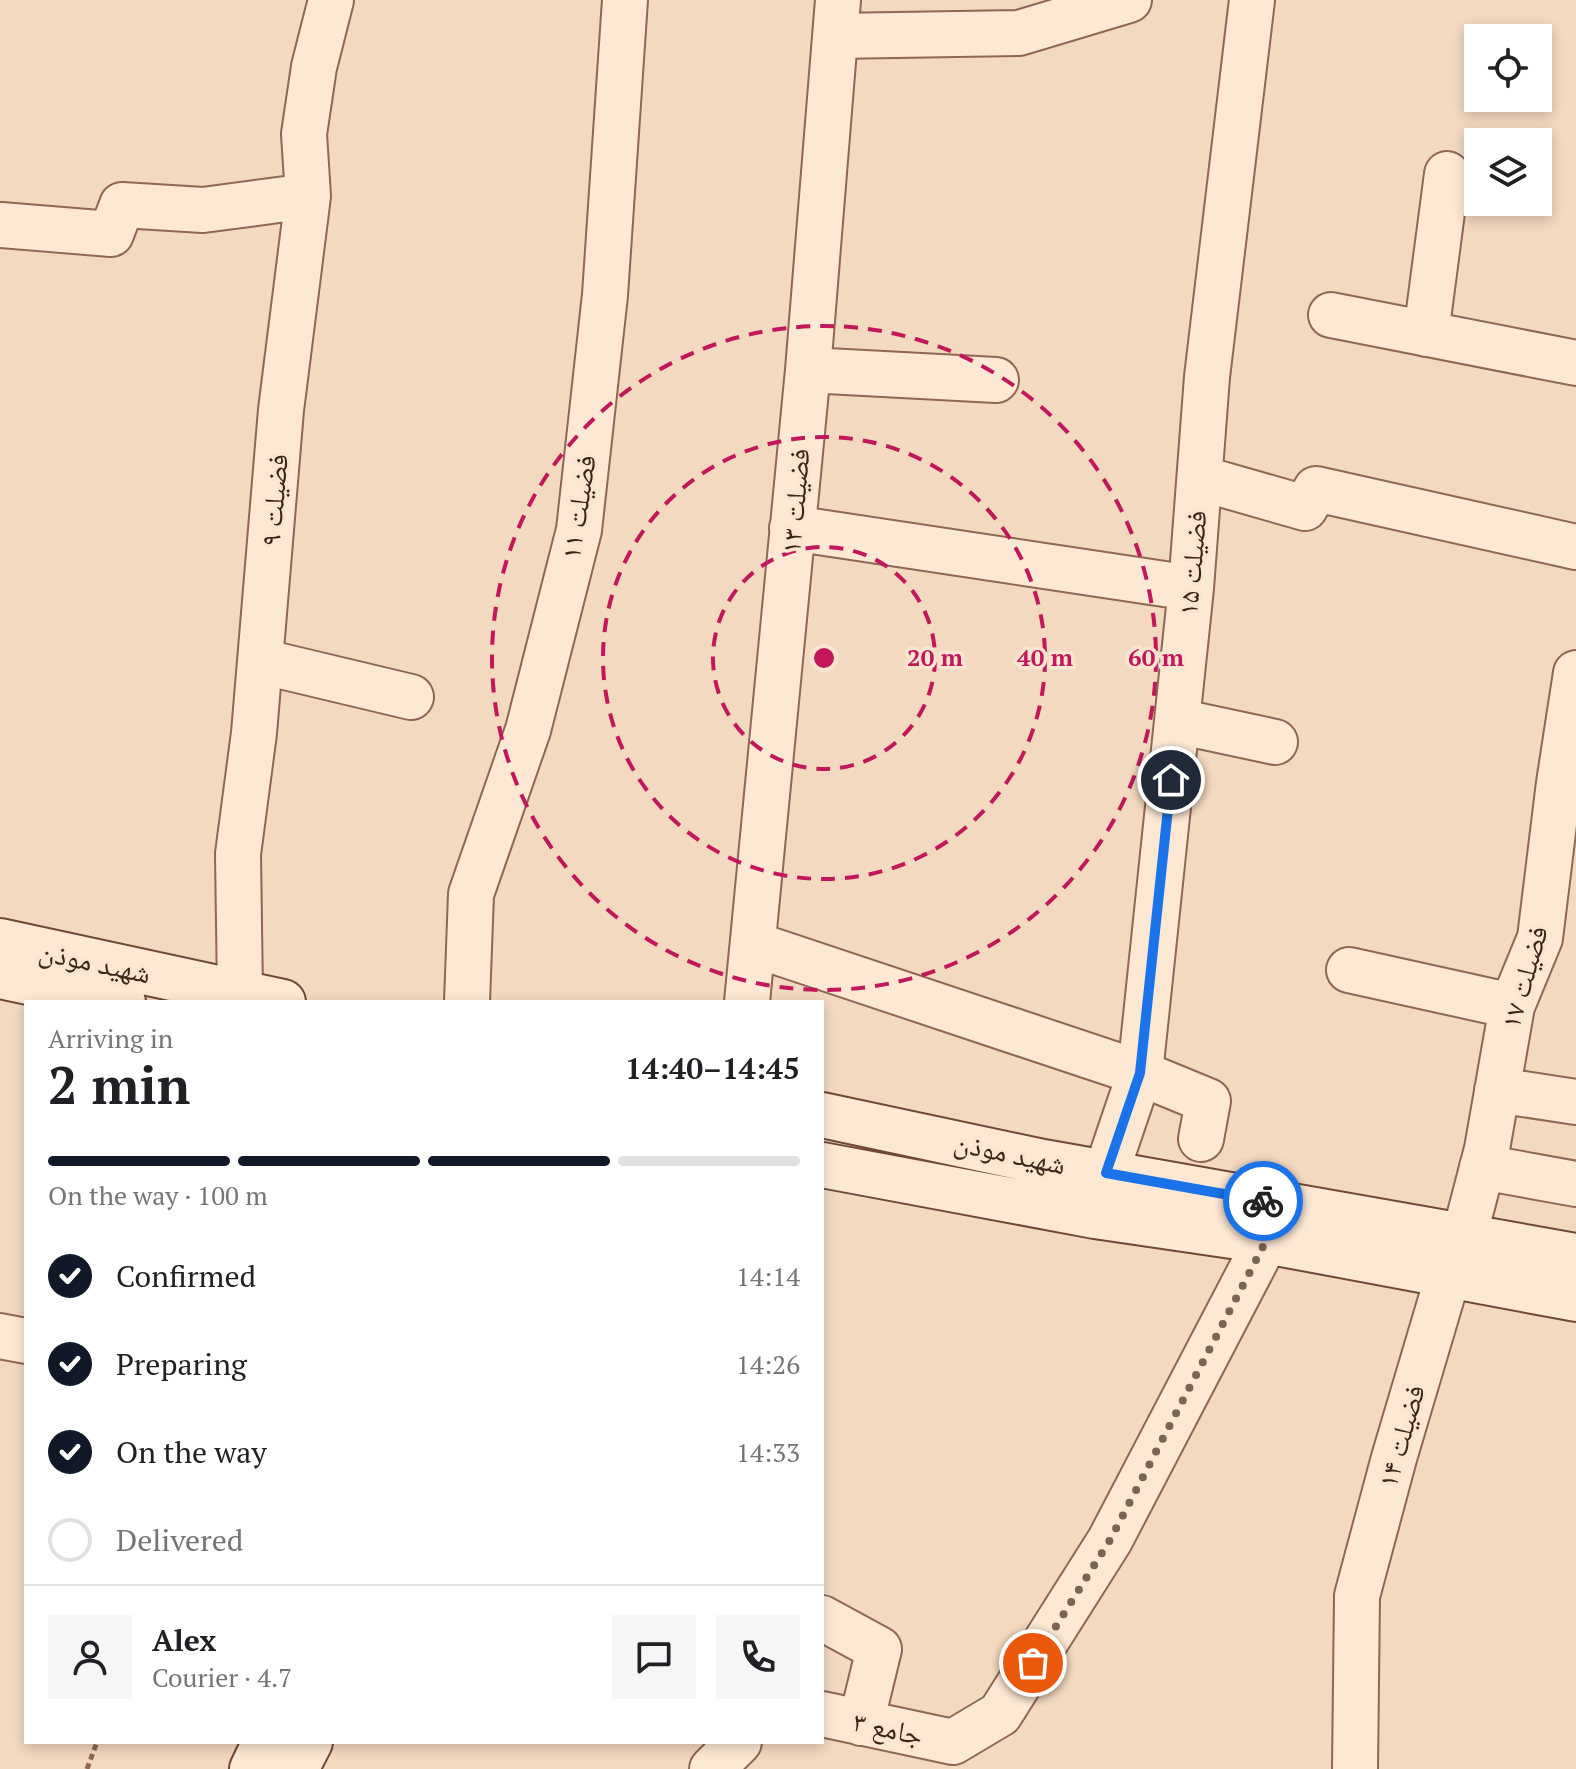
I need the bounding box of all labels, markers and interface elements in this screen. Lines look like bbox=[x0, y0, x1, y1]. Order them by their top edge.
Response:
map controls bbox=[1464, 24, 1552, 216]
button: locate bbox=[1464, 24, 1552, 112]
button: layers bbox=[1464, 128, 1552, 216]
street label: فضیلت ۱۳ bbox=[771, 447, 818, 555]
street label: فضیلت ۹ bbox=[251, 452, 296, 548]
street label: فضیلت ۱۱ bbox=[551, 452, 604, 562]
street label: فضیلت ۱۵ bbox=[1168, 509, 1215, 617]
text: 20 m bbox=[907, 641, 963, 673]
text: 40 m bbox=[1017, 641, 1073, 673]
text: 60 m bbox=[1128, 641, 1184, 673]
centre of rings bbox=[810, 644, 838, 672]
pin bbox=[1137, 746, 1205, 814]
icon: home bbox=[1149, 758, 1193, 802]
street label: فضیلت ۱۷ bbox=[1491, 921, 1556, 1033]
street label: شهید موذن bbox=[36, 932, 154, 991]
text: Arriving in bbox=[48, 1021, 173, 1055]
text: 14:40–14:45 bbox=[625, 1048, 800, 1088]
text: 2 min bbox=[48, 1050, 190, 1119]
street label: شهید موذن bbox=[951, 1123, 1069, 1182]
courier bbox=[1223, 1161, 1303, 1241]
text: On the way · 100 m bbox=[48, 1178, 268, 1212]
icon: bike bbox=[1241, 1179, 1285, 1223]
icon: check bbox=[48, 1254, 92, 1298]
text: Confirmed bbox=[116, 1256, 256, 1296]
text: 14:14 bbox=[736, 1259, 800, 1293]
icon: check bbox=[48, 1342, 92, 1386]
text: Preparing bbox=[116, 1344, 247, 1384]
text: 14:26 bbox=[736, 1347, 800, 1381]
street label: فضیلت ۱۴ bbox=[1368, 1380, 1433, 1492]
icon: check bbox=[48, 1430, 92, 1474]
text: On the way bbox=[116, 1432, 267, 1472]
text: 14:33 bbox=[736, 1435, 800, 1469]
text: Delivered bbox=[116, 1520, 243, 1560]
button: person bbox=[48, 1615, 132, 1699]
button: chat bbox=[612, 1615, 696, 1699]
button: phone bbox=[716, 1615, 800, 1699]
text: Alex bbox=[152, 1620, 216, 1660]
pin bbox=[999, 1629, 1067, 1697]
icon: bag bbox=[1011, 1641, 1055, 1685]
text: Courier · 4.7 bbox=[152, 1660, 292, 1694]
street label: جامع ۳ bbox=[850, 1702, 926, 1753]

